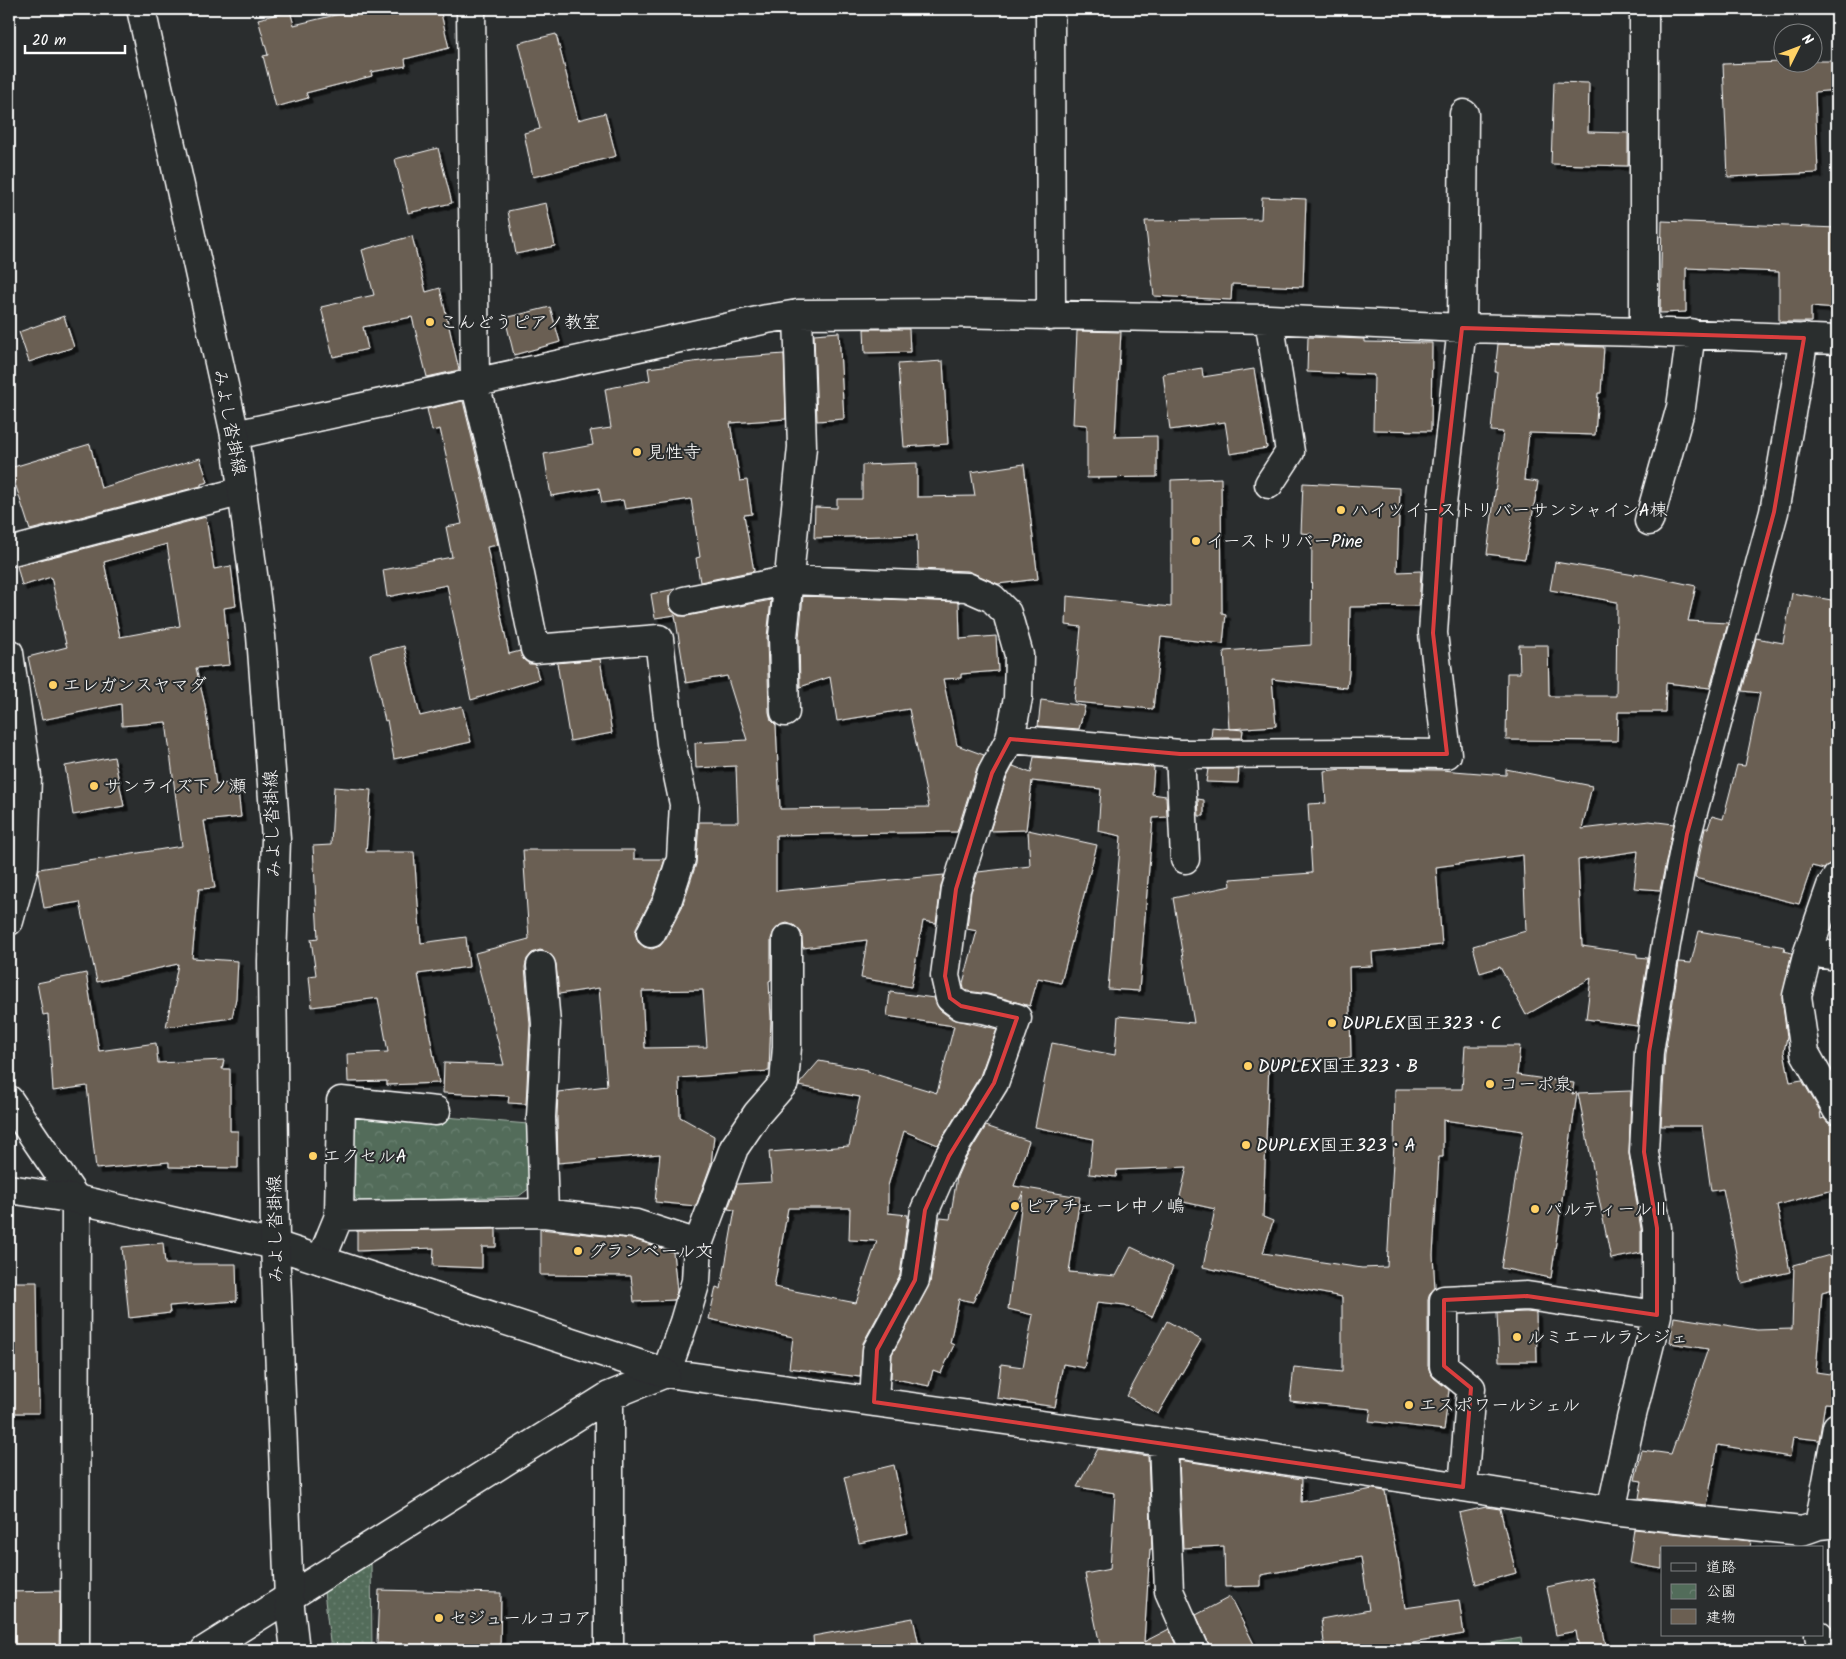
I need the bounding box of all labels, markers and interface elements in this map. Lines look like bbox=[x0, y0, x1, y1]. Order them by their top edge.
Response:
scale bar bbox=[25, 22, 125, 54]
north arrow bbox=[1774, 22, 1824, 72]
text: 20 m bbox=[32, 29, 66, 53]
text: N bbox=[1796, 29, 1818, 51]
place label: こんどうピアノ教室 bbox=[440, 309, 600, 338]
marker: こんどうピアノ教室 bbox=[424, 316, 436, 328]
street label: みよし沓掛線 bbox=[204, 367, 253, 478]
place label: 見性寺 bbox=[647, 439, 701, 468]
marker: 見性寺 bbox=[631, 446, 643, 458]
place label: ハイツイーストリバーサンシャインA棟 bbox=[1351, 497, 1668, 526]
marker: ハイツイーストリバーサンシャインA棟 bbox=[1335, 504, 1347, 516]
place label: イーストリバーPine bbox=[1206, 528, 1363, 557]
marker: イーストリバーPine bbox=[1190, 535, 1202, 547]
place label: エレガンスヤマダ bbox=[63, 672, 207, 701]
marker: エレガンスヤマダ bbox=[47, 679, 59, 691]
street label: みよし沓掛線 bbox=[257, 769, 290, 878]
place label: サンライズ下ノ瀬 bbox=[104, 773, 247, 802]
marker: サンライズ下ノ瀬 bbox=[88, 780, 100, 792]
place label: DUPLEX国王323・C bbox=[1342, 1010, 1502, 1039]
marker: DUPLEX国王323・C bbox=[1326, 1017, 1338, 1029]
place label: DUPLEX国王323・B bbox=[1258, 1053, 1418, 1082]
marker: DUPLEX国王323・B bbox=[1242, 1060, 1254, 1072]
place label: コーポ泉 bbox=[1500, 1071, 1572, 1100]
marker: コーポ泉 bbox=[1484, 1078, 1496, 1090]
place label: DUPLEX国王323・A bbox=[1256, 1132, 1416, 1161]
marker: DUPLEX国王323・A bbox=[1240, 1139, 1252, 1151]
place label: エクセルA bbox=[323, 1143, 407, 1172]
marker: エクセルA bbox=[307, 1150, 319, 1162]
street label: みよし沓掛線 bbox=[261, 1175, 292, 1283]
place label: ピアチェーレ中ノ嶋 bbox=[1025, 1193, 1184, 1222]
place label: パルティールⅡ bbox=[1545, 1196, 1670, 1225]
marker: ピアチェーレ中ノ嶋 bbox=[1009, 1200, 1021, 1212]
marker: パルティールⅡ bbox=[1529, 1203, 1541, 1215]
place label: グランベール文 bbox=[588, 1238, 713, 1267]
marker: グランベール文 bbox=[572, 1245, 584, 1257]
place label: ルミエールランジェ bbox=[1527, 1324, 1688, 1353]
marker: ルミエールランジェ bbox=[1511, 1331, 1523, 1343]
place label: エスポワールシェル bbox=[1419, 1392, 1580, 1421]
marker: エスポワールシェル bbox=[1403, 1399, 1415, 1411]
legend bbox=[1661, 1546, 1824, 1636]
text: 道路 bbox=[1706, 1556, 1736, 1580]
text: 公園 bbox=[1706, 1580, 1736, 1604]
place label: セジュールココア bbox=[449, 1605, 592, 1634]
text: 建物 bbox=[1706, 1606, 1736, 1630]
marker: セジュールココア bbox=[433, 1612, 445, 1624]

